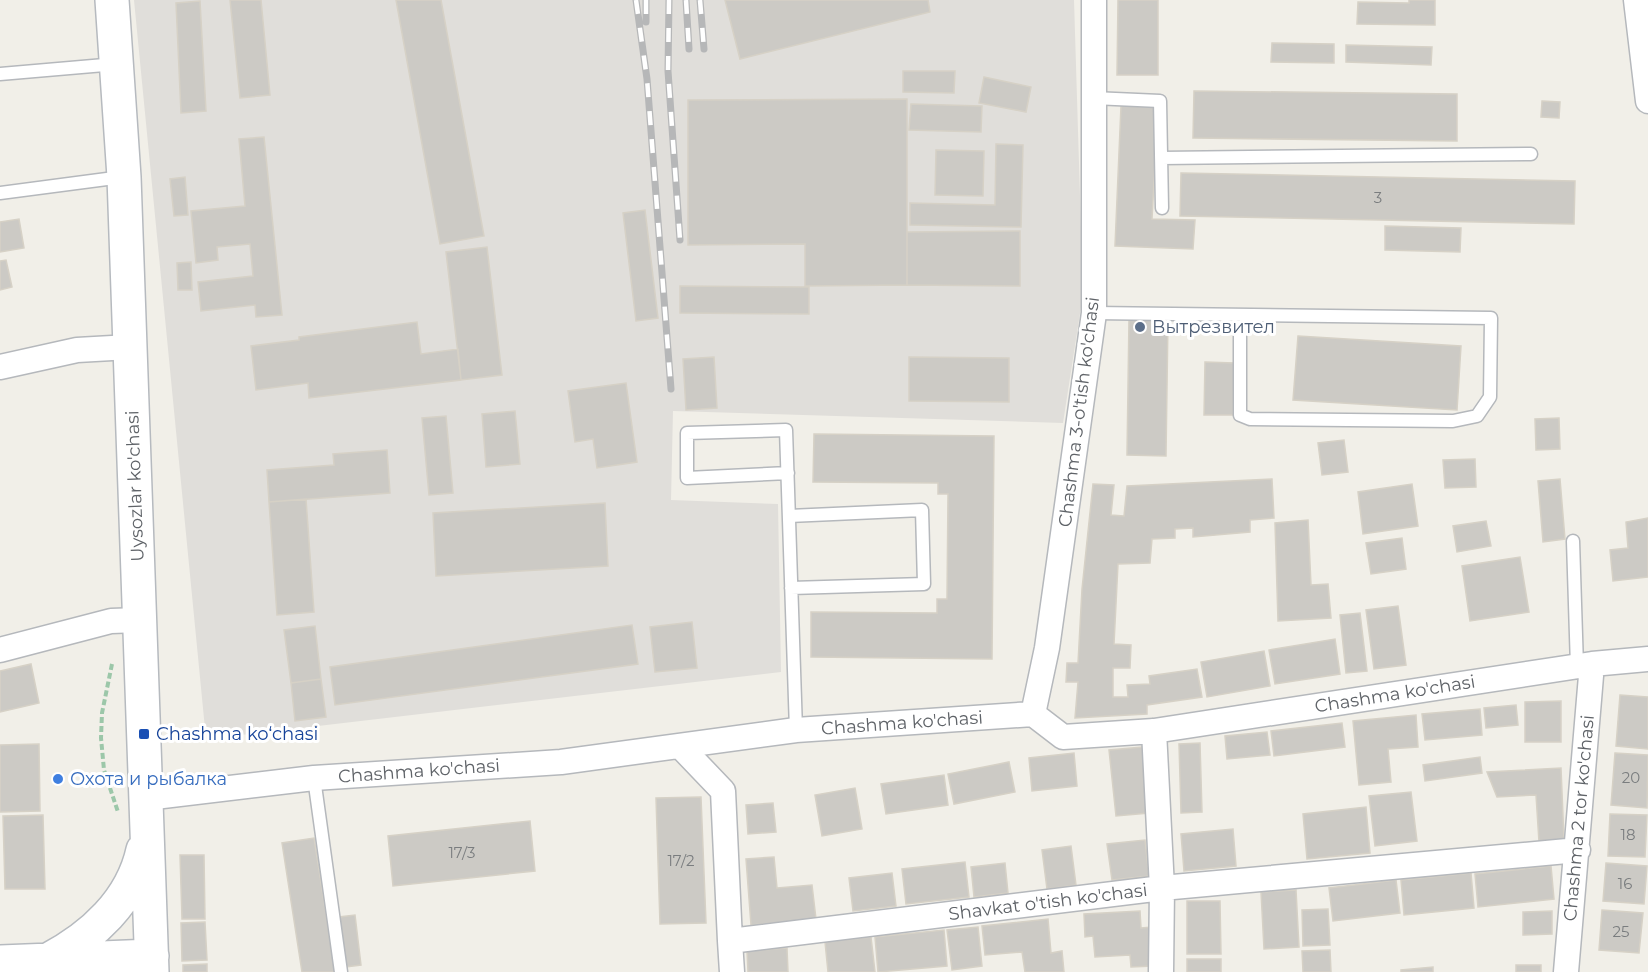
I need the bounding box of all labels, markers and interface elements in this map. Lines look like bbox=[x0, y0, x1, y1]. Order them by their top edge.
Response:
house number: 3 bbox=[1374, 188, 1382, 207]
street label: Chashma 3-o'tish ko'chasi bbox=[1054, 296, 1104, 528]
place label: Вытрезвител bbox=[1152, 316, 1275, 338]
marker: Вытрезвител bbox=[1133, 320, 1147, 334]
street label: Uysozlar ko'chasi bbox=[121, 410, 149, 562]
street label: Chashma ko'chasi bbox=[1313, 670, 1477, 718]
street label: Chashma ko'chasi bbox=[820, 706, 984, 740]
street label: Chashma 2 tor ko'chasi bbox=[1559, 714, 1599, 922]
place label: Chashma ko‘chasi bbox=[156, 723, 318, 745]
marker: Chashma ko‘chasi bbox=[137, 727, 151, 741]
street label: Chashma ko'chasi bbox=[337, 754, 501, 788]
place label: Охота и рыбалка bbox=[70, 768, 227, 790]
house number: 20 bbox=[1622, 768, 1640, 787]
marker: Охота и рыбалка bbox=[51, 772, 65, 786]
house number: 18 bbox=[1621, 825, 1636, 844]
house number: 17/3 bbox=[448, 843, 476, 862]
house number: 17/2 bbox=[667, 851, 695, 870]
house number: 16 bbox=[1618, 874, 1632, 893]
street label: Shavkat o'tish ko'chasi bbox=[947, 879, 1149, 925]
house number: 25 bbox=[1612, 922, 1630, 941]

